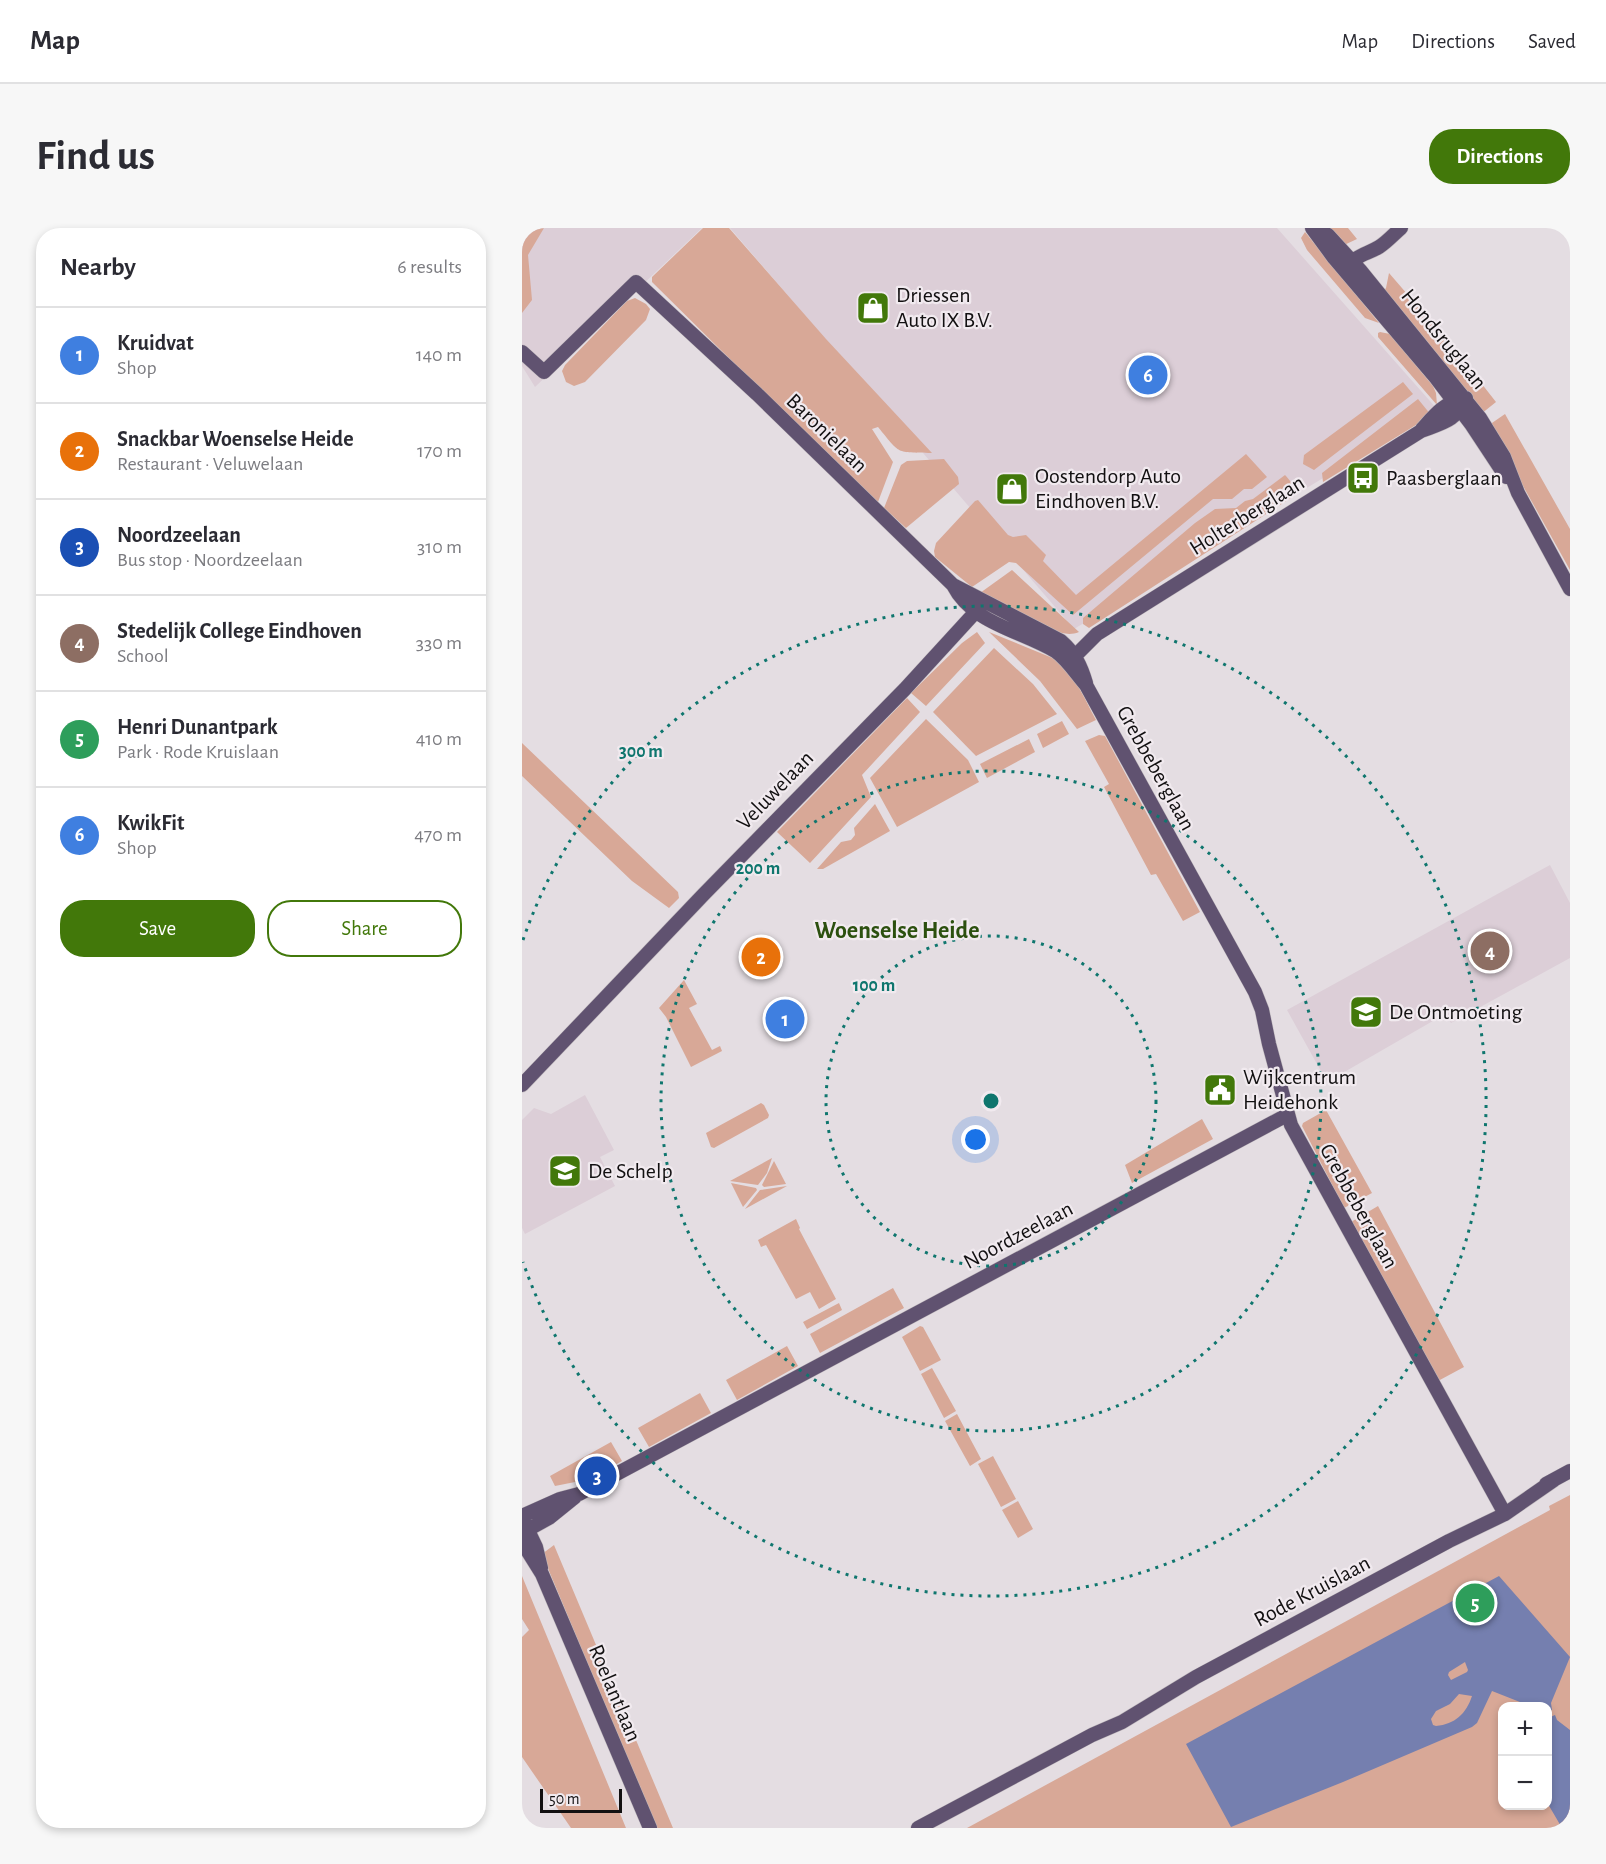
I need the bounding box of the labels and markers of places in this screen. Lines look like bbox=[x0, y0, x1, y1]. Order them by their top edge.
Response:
place label: Driessen Auto IX B.V. bbox=[896, 284, 993, 331]
shop icon: Driessen Auto IX B.V. bbox=[855, 290, 891, 326]
pin: 6 bbox=[1128, 352, 1168, 398]
bus stop icon: Paasberglaan bbox=[1345, 460, 1381, 496]
place label: Oostendorp Auto Eindhoven B.V. bbox=[1035, 465, 1181, 512]
place label: Paasberglaan bbox=[1386, 467, 1502, 489]
shop icon: Oostendorp Auto Eindhoven B.V. bbox=[994, 471, 1030, 507]
pin: 4 bbox=[1470, 928, 1510, 974]
pin: 2 bbox=[742, 934, 780, 980]
school or university icon: De Ontmoeting bbox=[1348, 994, 1384, 1030]
pin: 1 bbox=[766, 996, 804, 1042]
place label: De Ontmoeting bbox=[1389, 1001, 1523, 1023]
place label: Wijkcentrum Heidehonk bbox=[1243, 1066, 1356, 1113]
public building icon: Wijkcentrum Heidehonk bbox=[1202, 1072, 1238, 1108]
centre of rings bbox=[981, 1091, 1001, 1111]
school or university icon: De Schelp bbox=[547, 1153, 583, 1189]
place label: De Schelp bbox=[588, 1160, 673, 1182]
pin: 3 bbox=[578, 1454, 616, 1498]
pin: 5 bbox=[1456, 1580, 1494, 1626]

